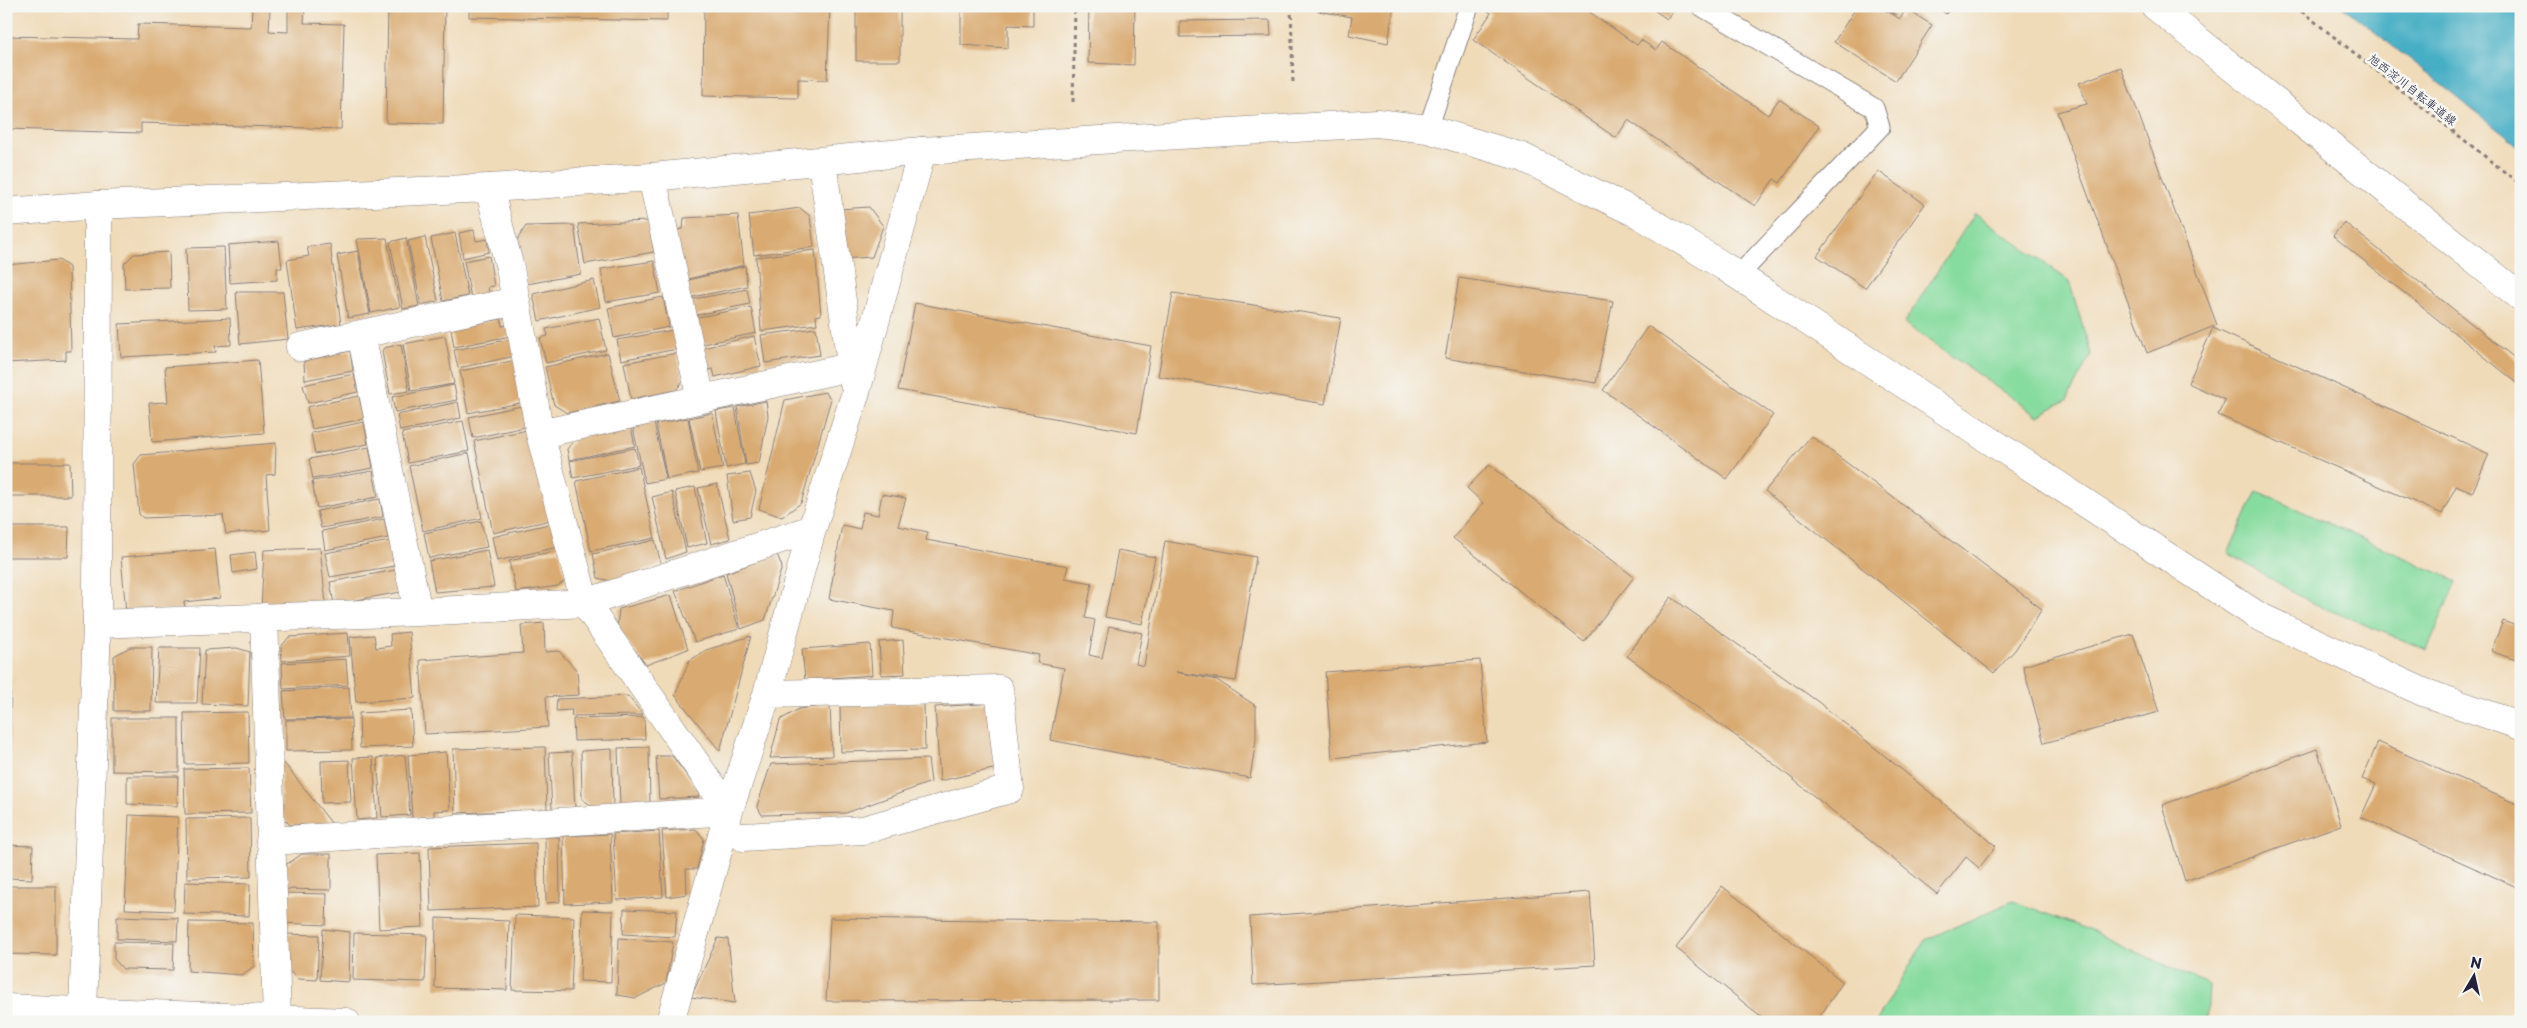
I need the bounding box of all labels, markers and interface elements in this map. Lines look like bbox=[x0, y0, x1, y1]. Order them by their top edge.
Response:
street label: 旭西淀川自転車道線 bbox=[2365, 49, 2461, 129]
north arrow bbox=[2450, 950, 2500, 1000]
text: N bbox=[2469, 951, 2483, 974]

